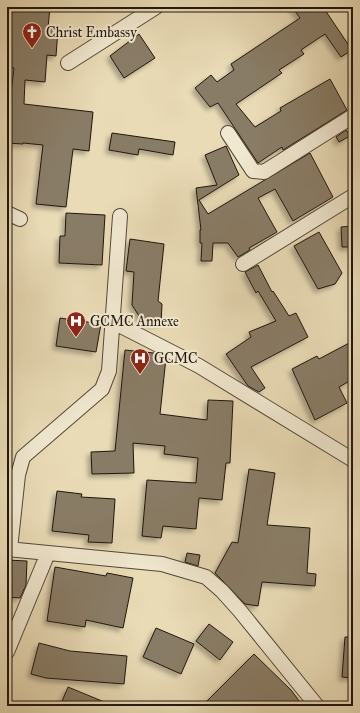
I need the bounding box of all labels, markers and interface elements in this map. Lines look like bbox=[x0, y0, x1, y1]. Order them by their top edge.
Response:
church icon: Christ Embassy bbox=[21, 21, 43, 49]
place label: Christ Embassy bbox=[46, 24, 137, 41]
hospital icon: GCMC Annexe bbox=[65, 310, 87, 338]
place label: GCMC Annexe bbox=[90, 313, 179, 330]
hospital icon: GCMC bbox=[129, 347, 151, 375]
place label: GCMC bbox=[154, 350, 198, 367]

